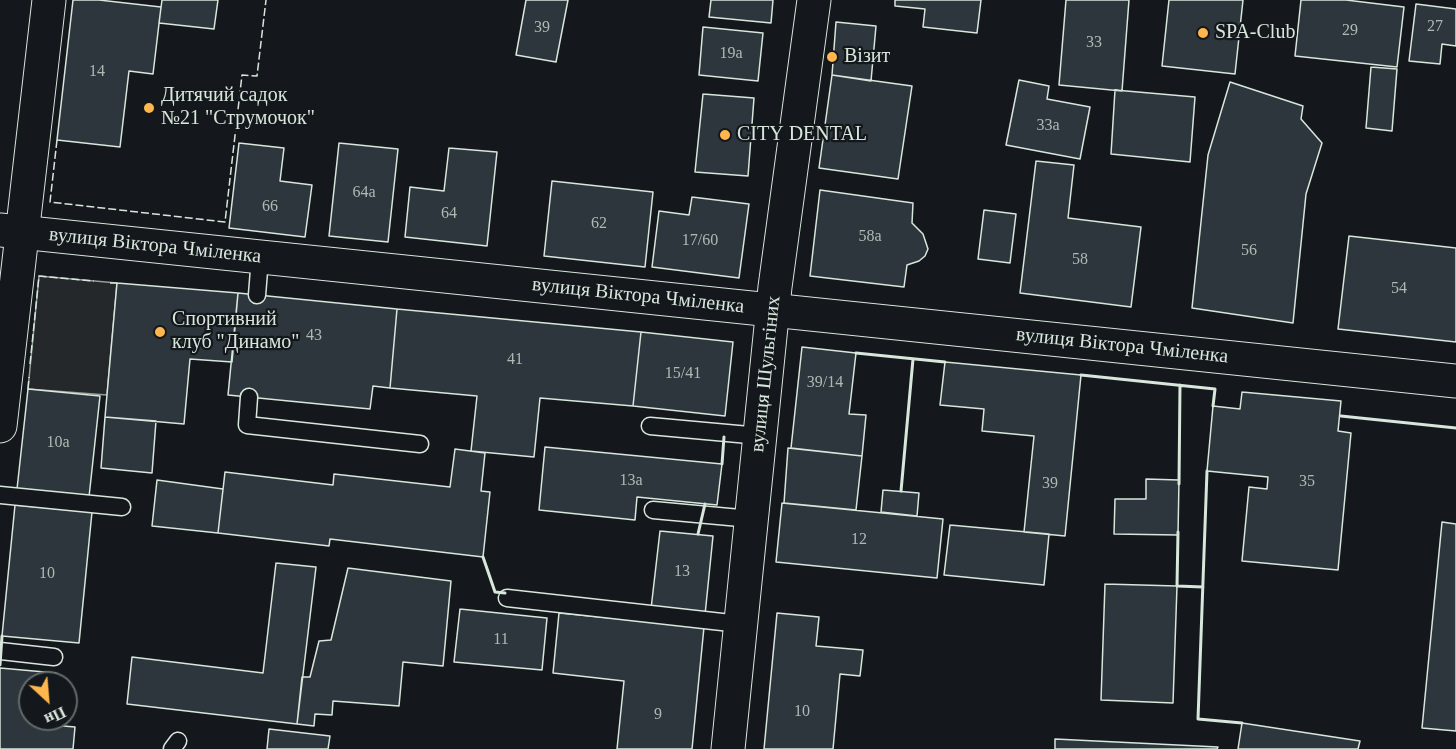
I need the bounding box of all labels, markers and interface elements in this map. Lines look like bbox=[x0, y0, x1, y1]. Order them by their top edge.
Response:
house number: 27 bbox=[1427, 17, 1443, 37]
house number: 39 bbox=[534, 18, 550, 38]
place label: SPA-Club bbox=[1215, 21, 1295, 45]
house number: 29 bbox=[1342, 21, 1358, 41]
marker: SPA-Club bbox=[1196, 26, 1210, 40]
house number: 33 bbox=[1086, 33, 1102, 53]
house number: 19а bbox=[719, 44, 743, 64]
place label: Візит bbox=[844, 45, 890, 69]
marker: Візит bbox=[825, 50, 839, 64]
house number: 14 bbox=[89, 62, 105, 82]
place label: Дитячий садок №21 "Струмочок" bbox=[161, 84, 315, 131]
marker: Дитячий садок №21 "Струмочок" bbox=[142, 101, 156, 115]
house number: 33а bbox=[1036, 116, 1060, 136]
place label: CITY DENTAL bbox=[737, 123, 867, 147]
marker: CITY DENTAL bbox=[718, 128, 732, 142]
house number: 64а bbox=[352, 183, 376, 203]
house number: 66 bbox=[262, 197, 278, 217]
house number: 64 bbox=[441, 204, 457, 224]
house number: 62 bbox=[591, 214, 607, 234]
street label: вулиця Віктора Чміленка bbox=[48, 223, 262, 269]
house number: 58а bbox=[858, 227, 882, 247]
house number: 17/60 bbox=[682, 231, 718, 251]
house number: 56 bbox=[1241, 241, 1257, 261]
house number: 58 bbox=[1072, 250, 1088, 270]
street label: вулиця Віктора Чміленка bbox=[531, 273, 745, 319]
house number: 54 bbox=[1391, 279, 1407, 299]
street label: вулиця Шульгіних bbox=[746, 295, 786, 453]
place label: Спортивний клуб "Динамо" bbox=[172, 308, 300, 355]
street label: вулиця Віктора Чміленка bbox=[1015, 323, 1229, 369]
marker: Спортивний клуб "Динамо" bbox=[153, 325, 167, 339]
house number: 43 bbox=[306, 326, 322, 346]
house number: 41 bbox=[507, 350, 523, 370]
house number: 15/41 bbox=[665, 364, 701, 384]
house number: 39/14 bbox=[807, 373, 843, 393]
house number: 10а bbox=[46, 433, 70, 453]
house number: 13а bbox=[619, 471, 643, 491]
house number: 35 bbox=[1299, 472, 1315, 492]
house number: 39 bbox=[1042, 474, 1058, 494]
house number: 12 bbox=[851, 530, 867, 550]
house number: 13 bbox=[674, 562, 690, 582]
house number: 10 bbox=[39, 564, 55, 584]
house number: 11 bbox=[493, 630, 509, 650]
north arrow bbox=[18, 671, 78, 731]
house number: 10 bbox=[794, 702, 810, 722]
text: Пн bbox=[42, 703, 69, 728]
house number: 9 bbox=[654, 705, 662, 725]

